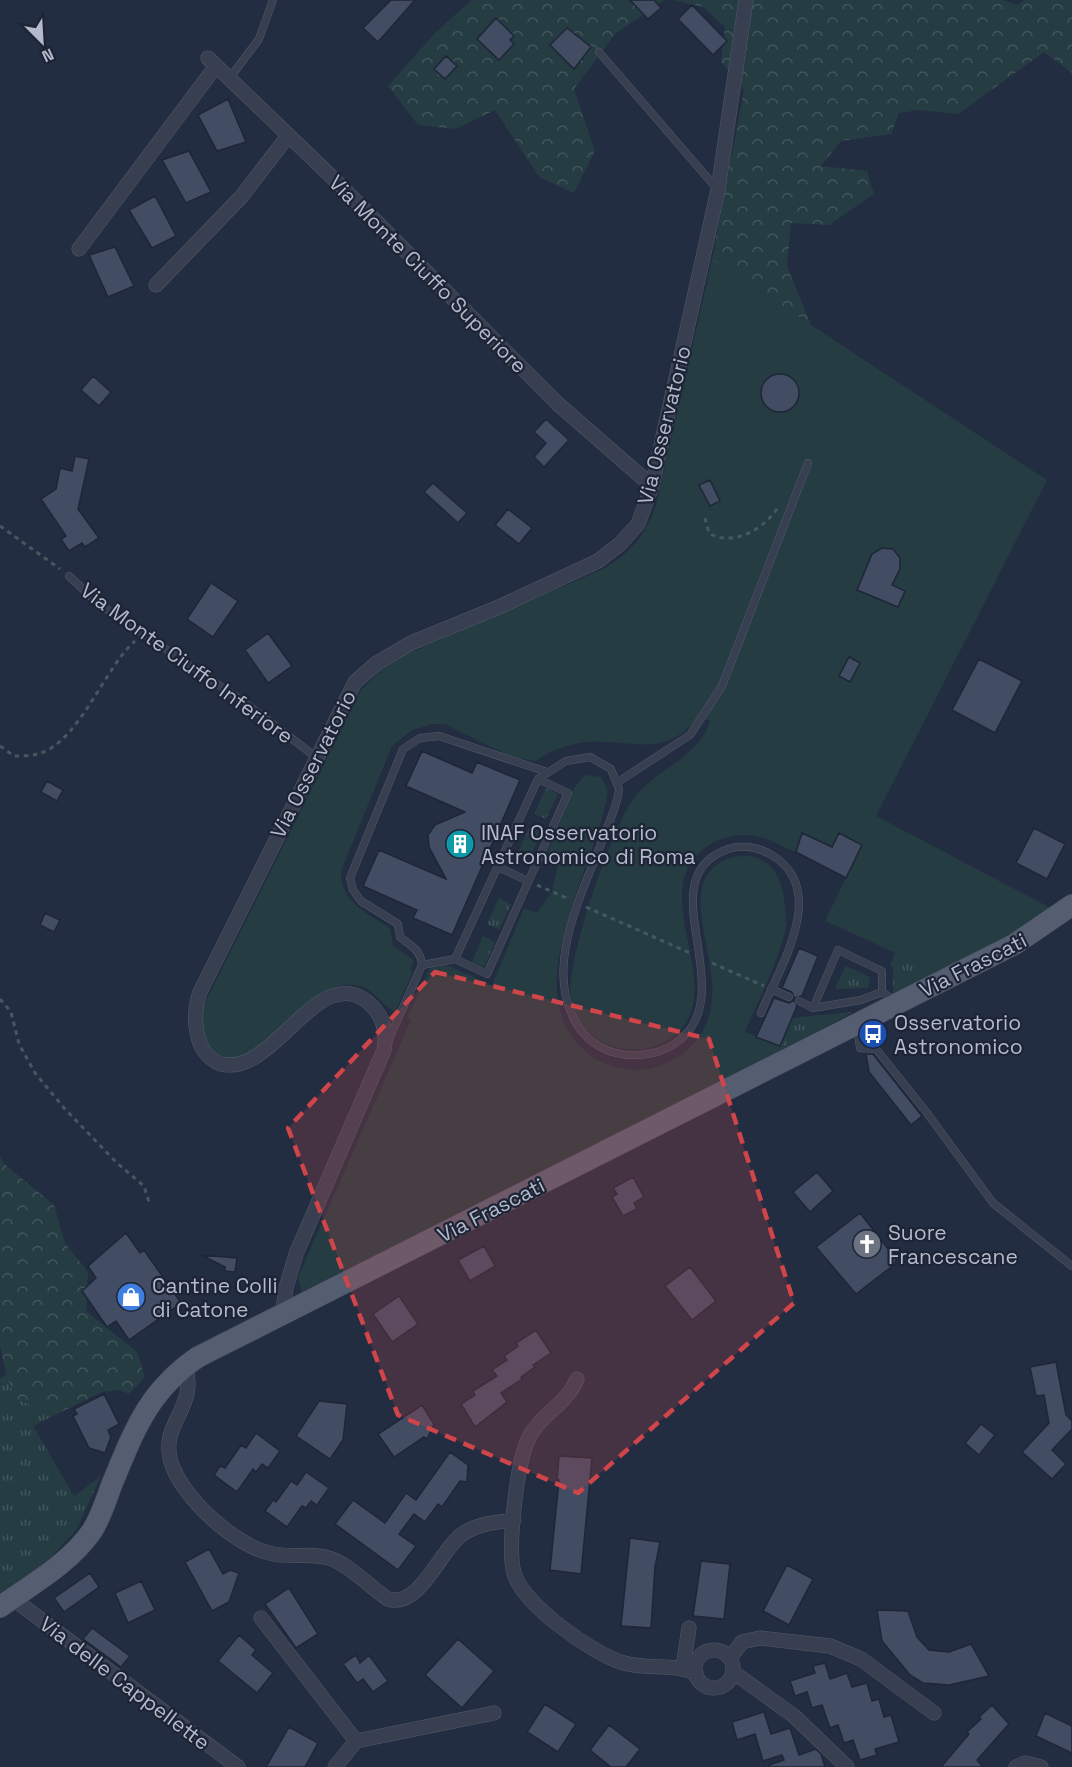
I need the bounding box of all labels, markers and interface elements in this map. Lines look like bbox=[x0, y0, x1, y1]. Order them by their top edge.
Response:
north arrow bbox=[12, 12, 72, 72]
text: N bbox=[39, 43, 57, 67]
street label: Via Monte Ciuffo Superiore bbox=[323, 169, 533, 379]
street label: Via Osservatorio bbox=[631, 343, 697, 507]
street label: Via Monte Ciuffo Inferiore bbox=[75, 577, 299, 749]
street label: Via Osservatorio bbox=[264, 685, 362, 843]
place label: INAF Osservatorio Astronomico di Roma bbox=[481, 819, 696, 870]
building icon: INAF Osservatorio Astronomico di Roma bbox=[444, 828, 476, 860]
street label: Via Frascati bbox=[915, 927, 1031, 1003]
place label: Osservatorio Astronomico bbox=[894, 1009, 1023, 1060]
bus stop icon: Osservatorio Astronomico bbox=[857, 1018, 889, 1050]
street label: Via Frascati bbox=[433, 1172, 549, 1248]
place label: Suore Francescane bbox=[888, 1219, 1018, 1270]
church icon: Suore Francescane bbox=[851, 1228, 883, 1260]
place label: Cantine Colli di Catone bbox=[152, 1272, 278, 1323]
shop icon: Cantine Colli di Catone bbox=[115, 1281, 147, 1313]
street label: Via delle Cappellette bbox=[34, 1610, 216, 1756]

